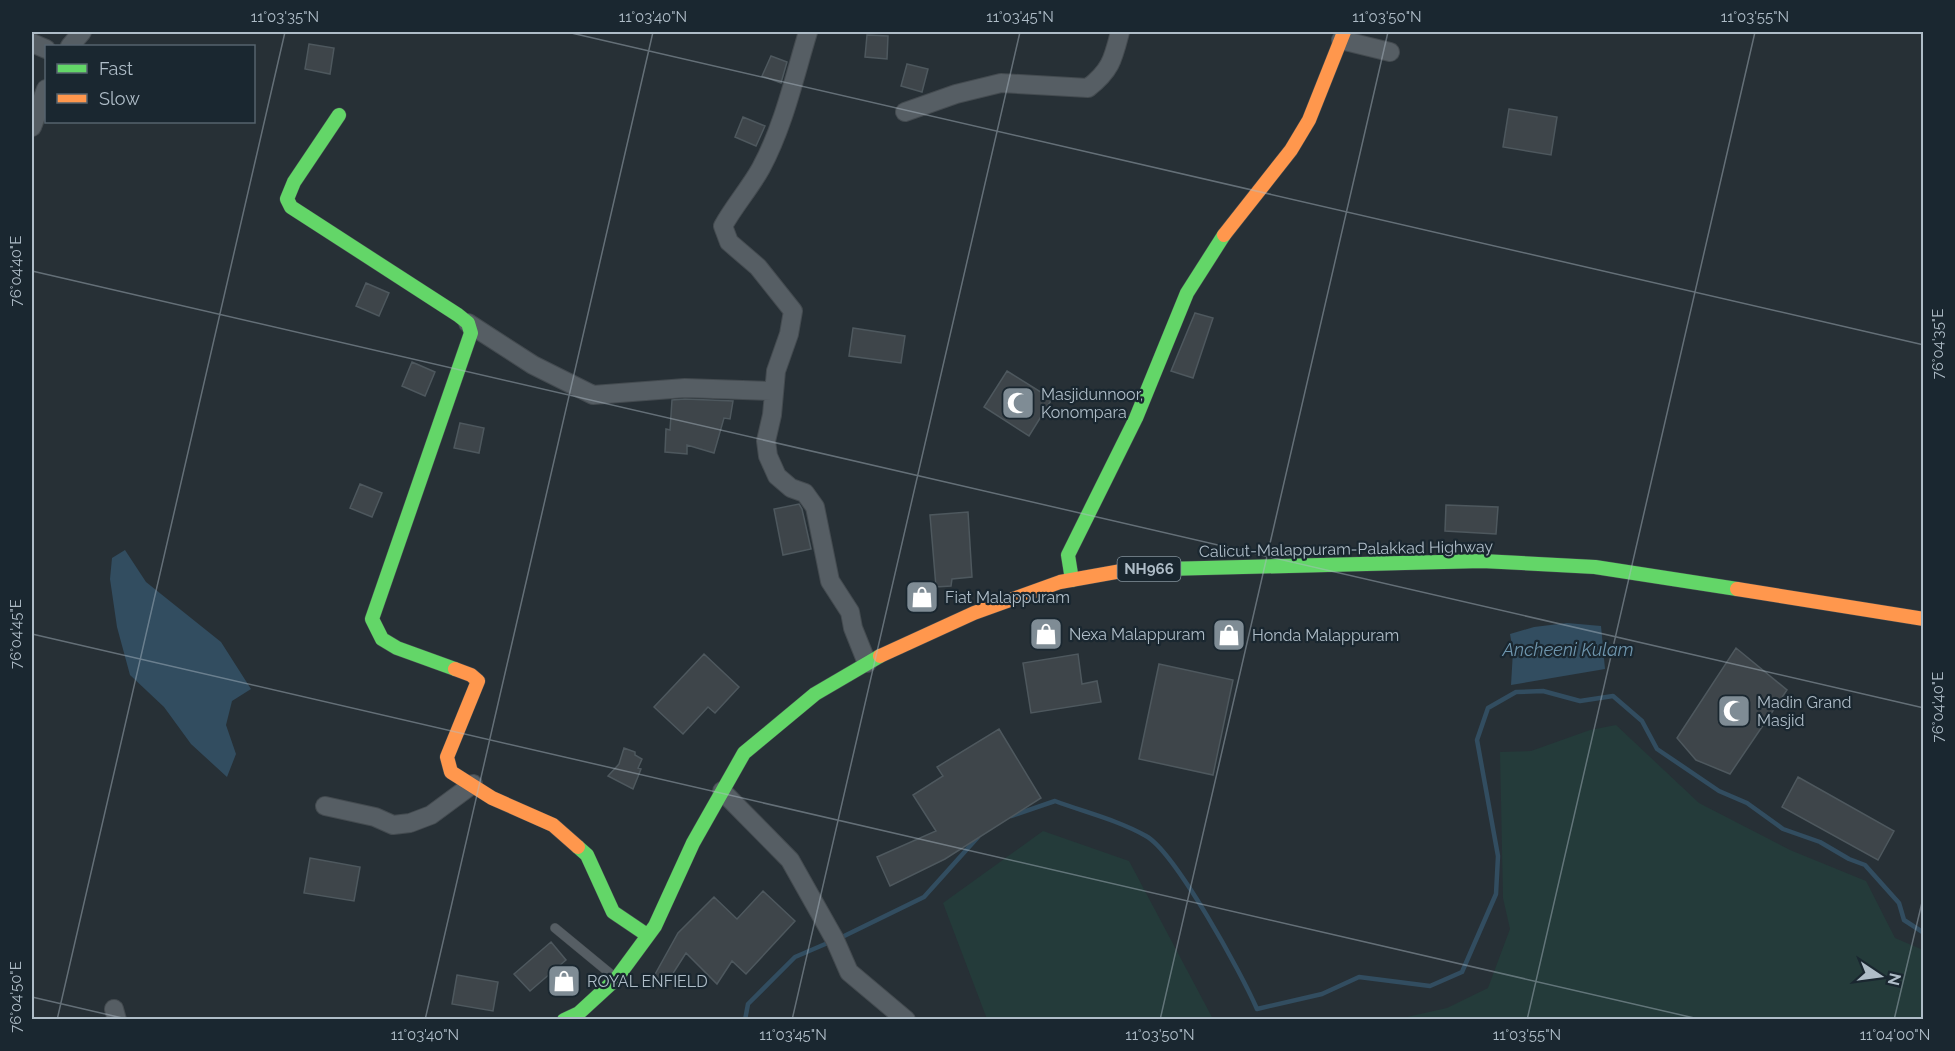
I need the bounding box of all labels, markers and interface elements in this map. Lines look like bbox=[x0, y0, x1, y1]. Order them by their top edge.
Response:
text: 11°03'35"N bbox=[251, 8, 319, 26]
text: 11°03'40"N bbox=[619, 8, 687, 26]
text: 11°03'45"N bbox=[986, 8, 1054, 26]
text: 11°03'50"N bbox=[1352, 8, 1422, 26]
text: 11°03'55"N bbox=[1721, 8, 1789, 26]
legend bbox=[45, 45, 255, 123]
text: Fast bbox=[99, 58, 133, 79]
text: Slow bbox=[99, 88, 140, 109]
text: 76°04'40"E bbox=[7, 236, 25, 306]
text: 76°04'35"E bbox=[1929, 309, 1947, 379]
mosque icon: Masjidunnoor, Konompara bbox=[1000, 385, 1036, 421]
place label: Masjidunnoor, Konompara bbox=[1041, 385, 1143, 422]
street label: Calicut-Malappuram-Palakkad Highway bbox=[1199, 537, 1494, 561]
road number: NH966 bbox=[1118, 557, 1180, 581]
shop icon: Fiat Malappuram bbox=[904, 579, 940, 615]
place label: Fiat Malappuram bbox=[945, 588, 1070, 607]
text: 76°04'45"E bbox=[7, 599, 25, 669]
shop icon: Nexa Malappuram bbox=[1028, 616, 1064, 652]
shop icon: Honda Malappuram bbox=[1211, 617, 1247, 653]
place label: Nexa Malappuram bbox=[1069, 625, 1205, 644]
place label: Honda Malappuram bbox=[1252, 626, 1399, 645]
water label: Ancheeni Kulam bbox=[1501, 639, 1634, 660]
text: 76°04'40"E bbox=[1929, 672, 1947, 742]
mosque icon: Madin Grand Masjid bbox=[1716, 693, 1752, 729]
place label: Madin Grand Masjid bbox=[1757, 693, 1852, 730]
north arrow bbox=[1850, 946, 1910, 1006]
text: 76°04'50"E bbox=[7, 961, 25, 1033]
shop icon: ROYAL ENFIELD bbox=[546, 963, 582, 999]
text: N bbox=[1883, 971, 1905, 987]
place label: ROYAL ENFIELD bbox=[587, 972, 708, 991]
text: 11°03'40"N bbox=[391, 1026, 459, 1044]
text: 11°03'45"N bbox=[759, 1026, 827, 1044]
text: 11°03'50"N bbox=[1125, 1026, 1195, 1044]
text: 11°03'55"N bbox=[1493, 1026, 1561, 1044]
text: 11°04'00"N bbox=[1860, 1026, 1930, 1044]

